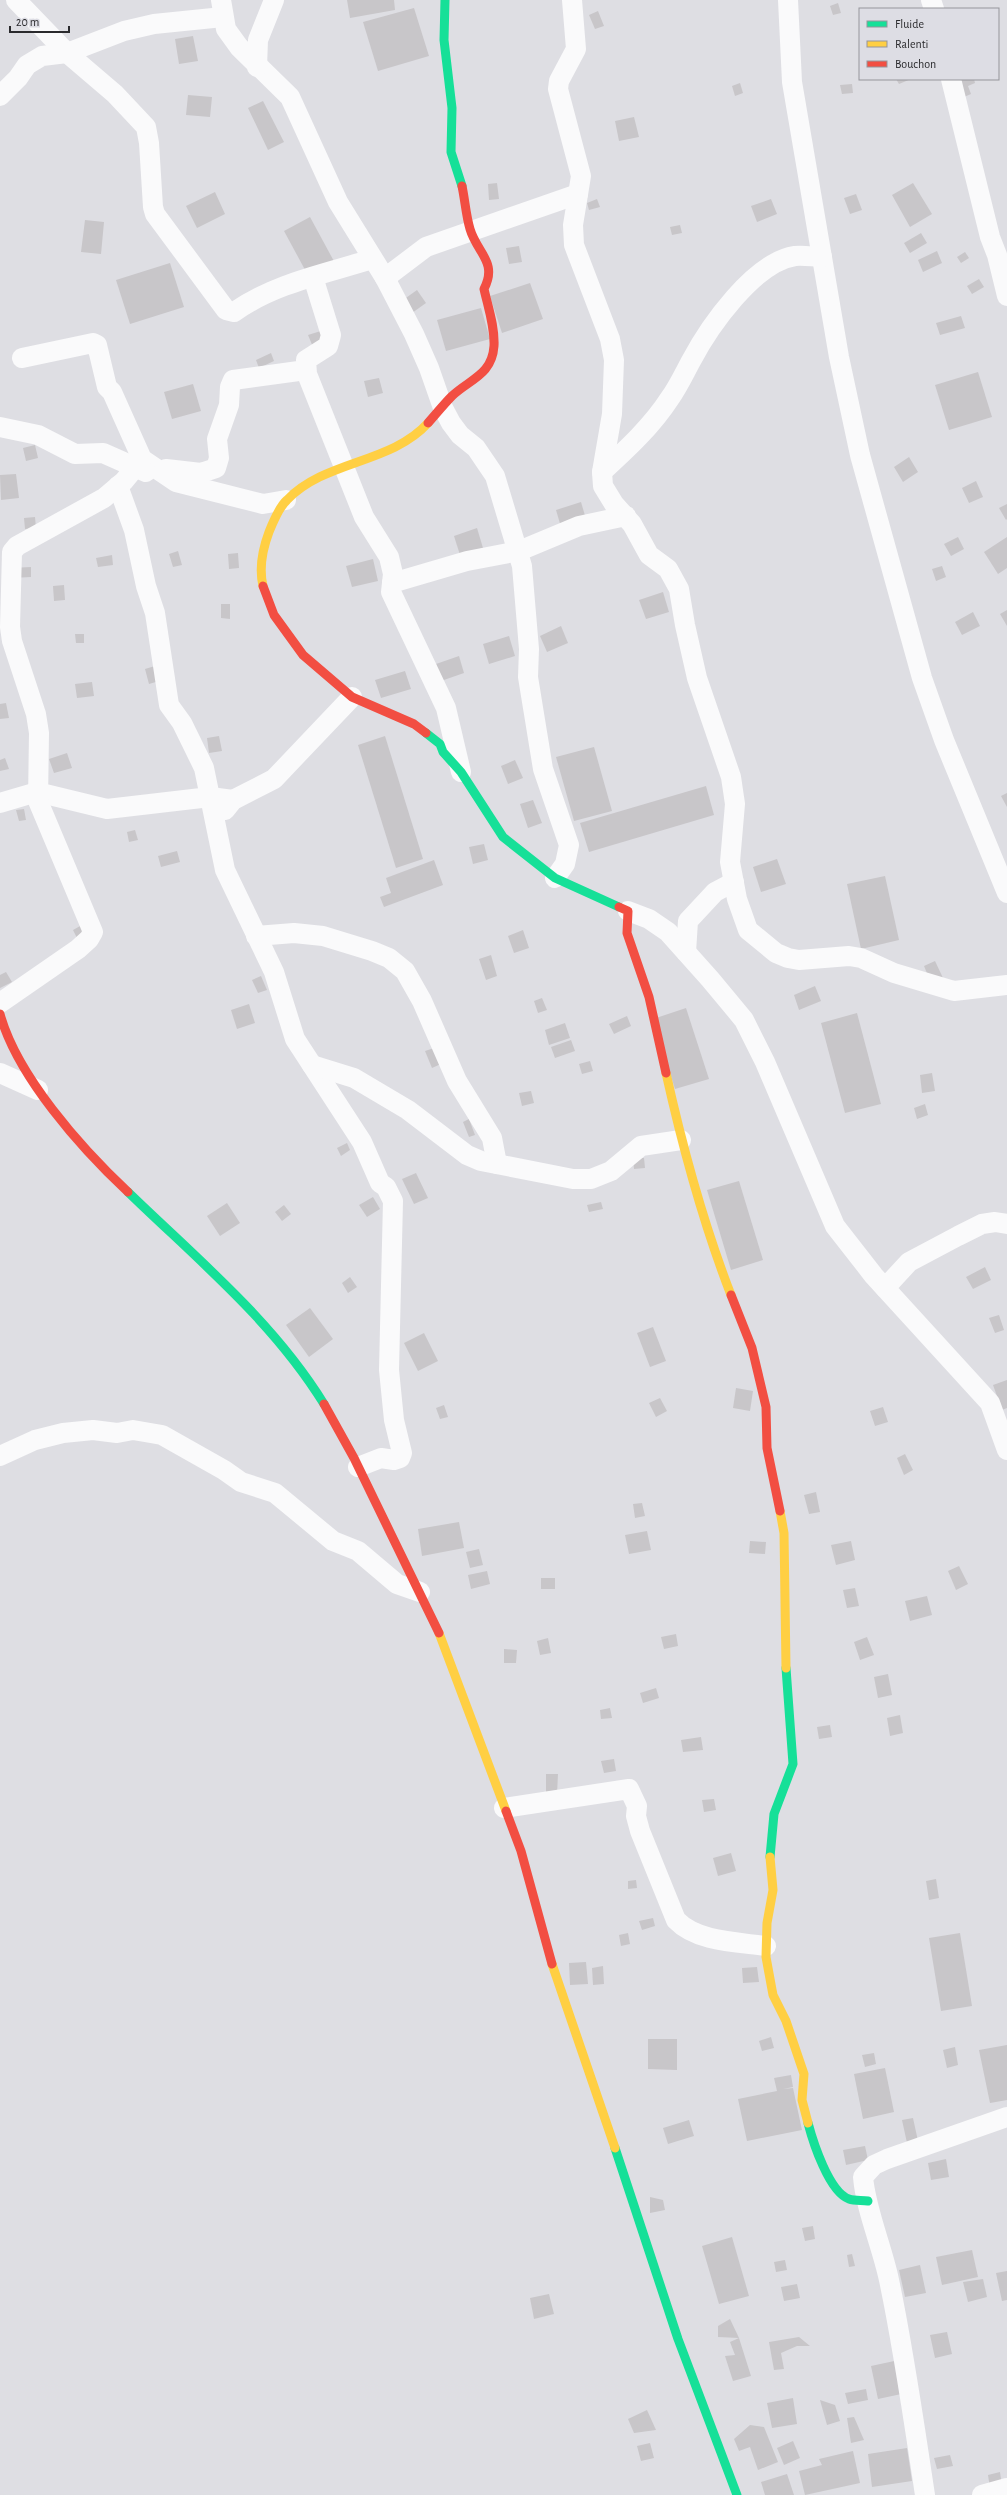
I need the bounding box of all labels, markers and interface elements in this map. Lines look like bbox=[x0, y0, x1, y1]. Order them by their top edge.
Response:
scale bar bbox=[10, 8, 69, 34]
legend bbox=[859, 8, 999, 80]
text: 20 m bbox=[16, 16, 39, 28]
text: Fluide bbox=[895, 18, 924, 30]
text: Ralenti bbox=[895, 38, 928, 50]
text: Bouchon bbox=[895, 58, 936, 70]

